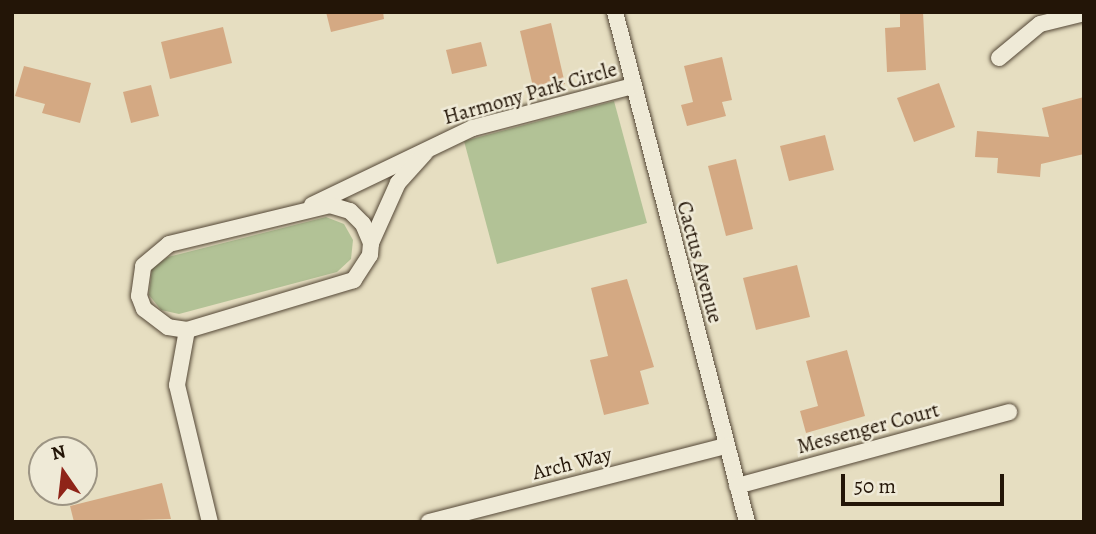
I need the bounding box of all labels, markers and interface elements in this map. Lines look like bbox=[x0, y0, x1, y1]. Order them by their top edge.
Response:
street label: Harmony Park Circle bbox=[440, 56, 620, 130]
street label: Cactus Avenue bbox=[672, 198, 728, 326]
street label: Messenger Court bbox=[794, 397, 942, 459]
north arrow bbox=[28, 436, 98, 506]
text: N bbox=[49, 438, 68, 467]
street label: Arch Way bbox=[530, 441, 614, 485]
scale bar bbox=[844, 461, 1007, 505]
text: 50 m bbox=[854, 472, 896, 500]

